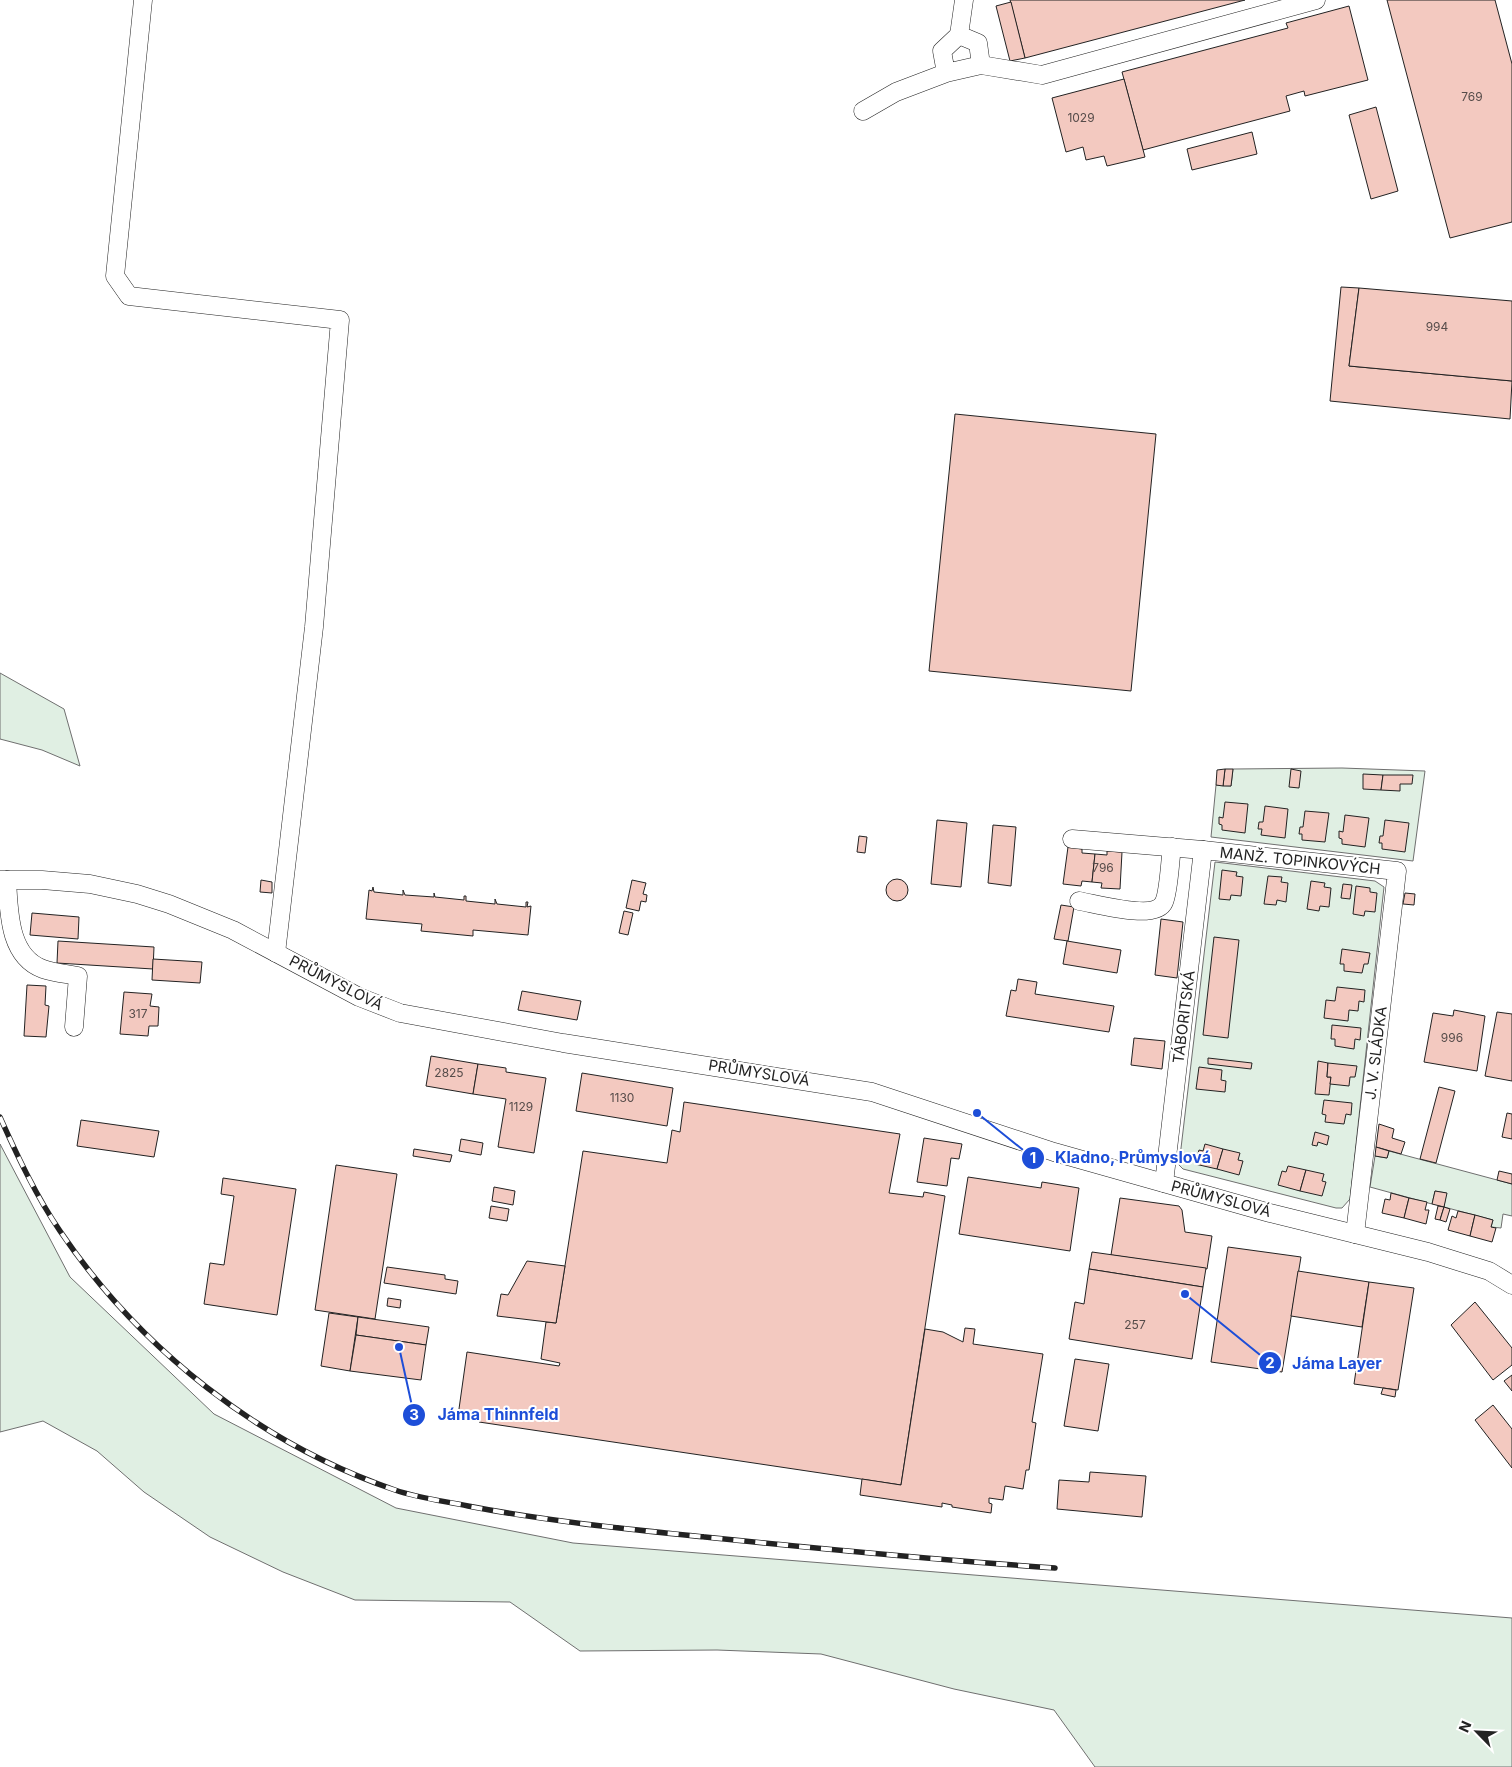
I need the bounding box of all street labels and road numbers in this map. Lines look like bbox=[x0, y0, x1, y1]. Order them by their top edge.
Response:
street label: MANŽ. TOPINKOVÝCH bbox=[1219, 843, 1381, 878]
street label: PRŮMYSLOVÁ bbox=[286, 951, 386, 1014]
street label: TÁBORITSKÁ bbox=[1168, 969, 1199, 1064]
street label: J. V. SLÁDKA bbox=[1360, 1005, 1391, 1101]
street label: PRŮMYSLOVÁ bbox=[707, 1055, 811, 1090]
street label: PRŮMYSLOVÁ bbox=[1169, 1176, 1273, 1221]

